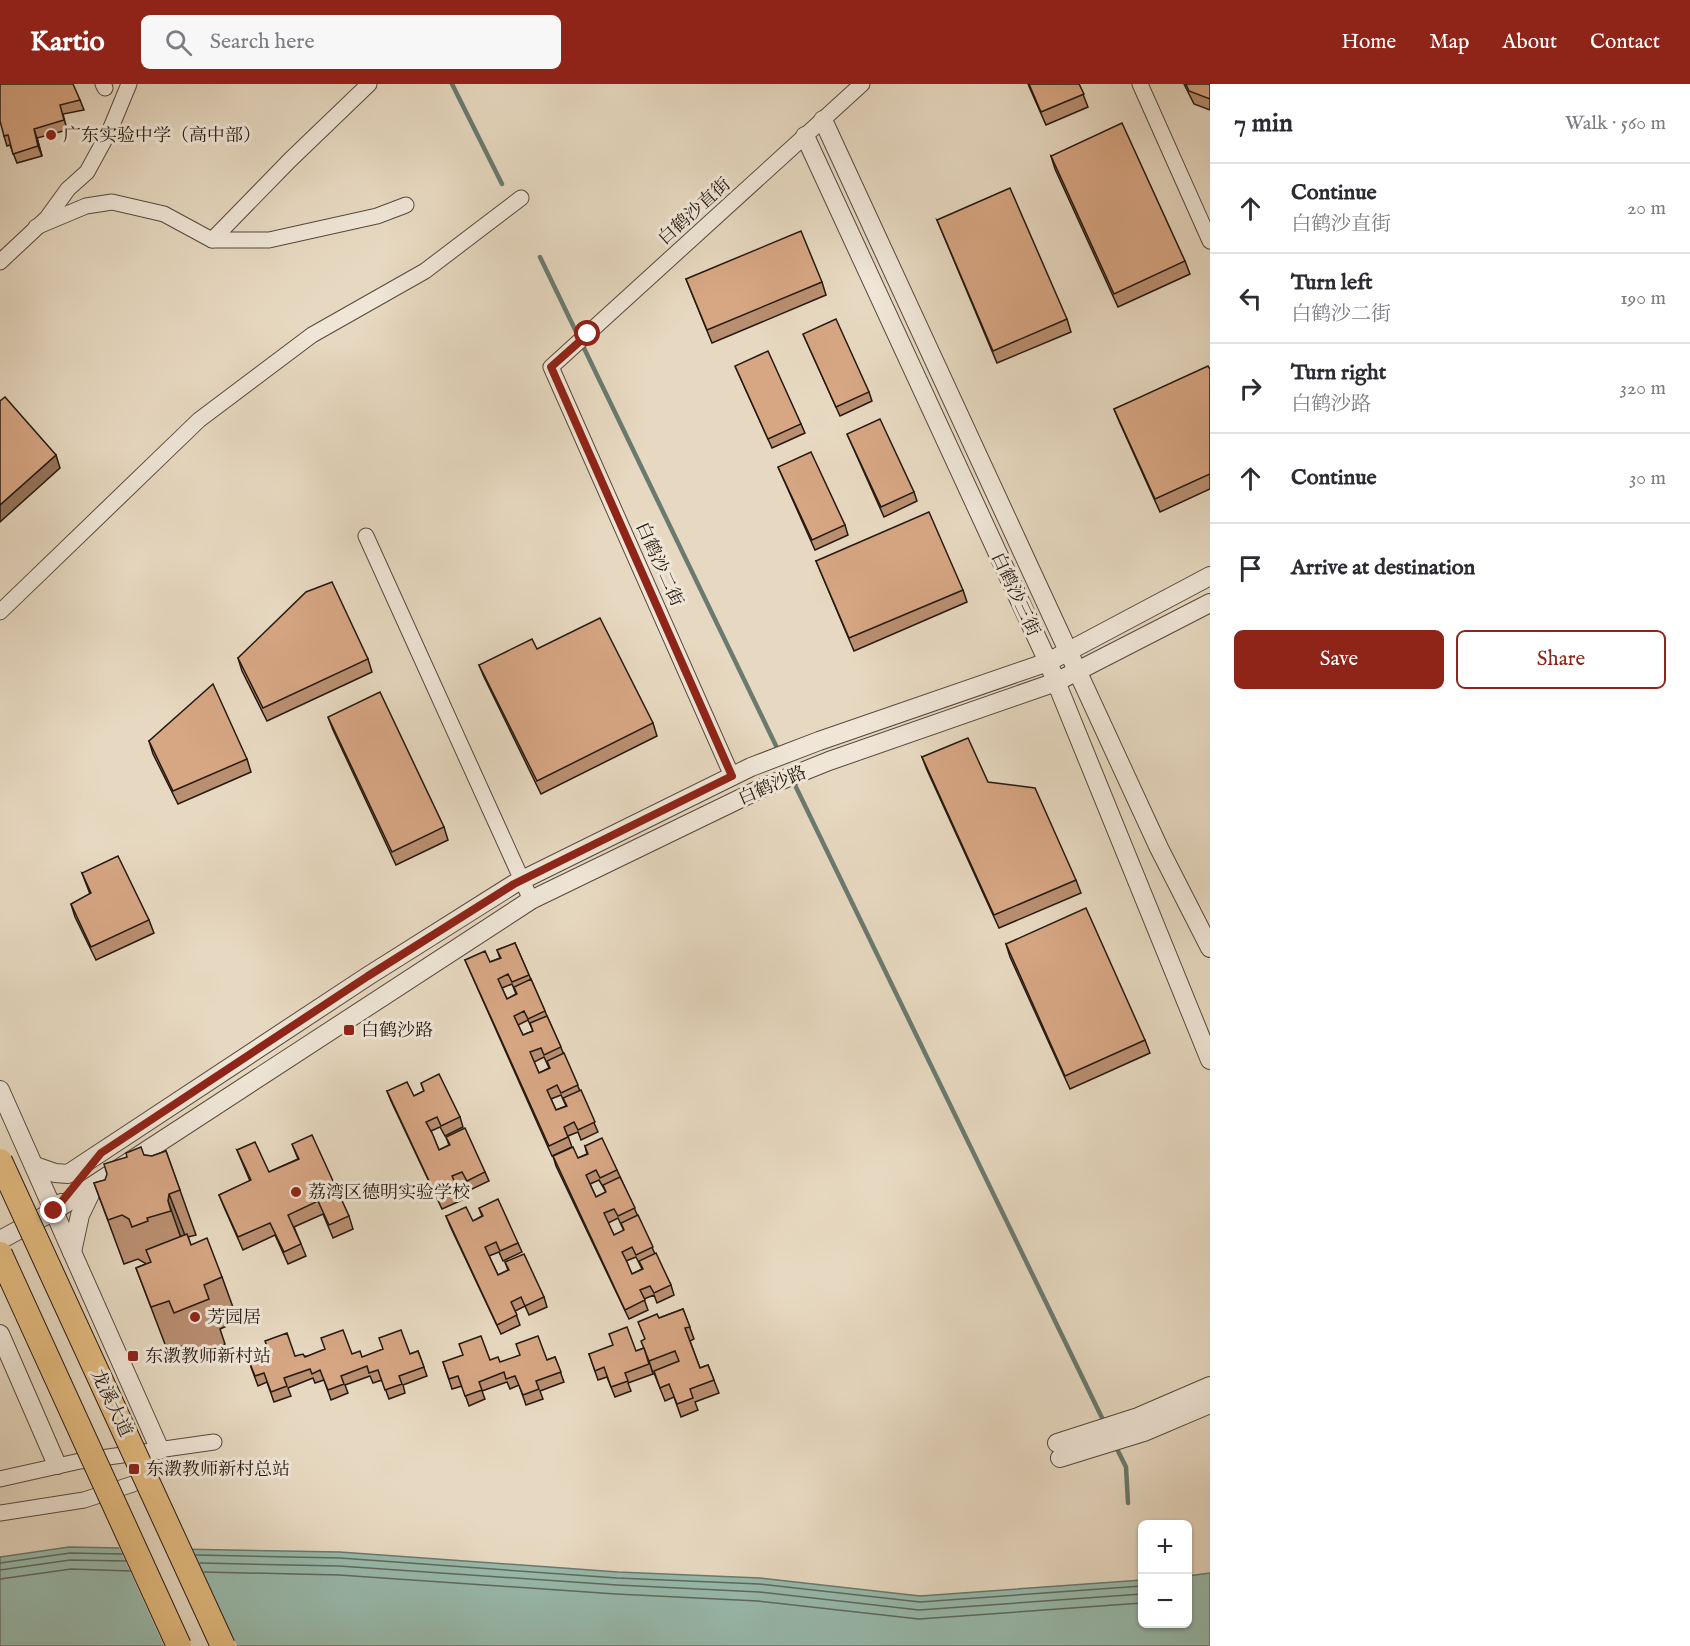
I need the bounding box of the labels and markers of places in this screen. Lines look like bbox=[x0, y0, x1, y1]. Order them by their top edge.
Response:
place label: 广东实验中学（高中部） bbox=[63, 125, 261, 148]
marker: 广东实验中学（高中部） bbox=[44, 128, 58, 142]
place label: 白鹤沙路 bbox=[361, 1020, 433, 1043]
marker: 白鹤沙路 bbox=[342, 1023, 356, 1037]
place label: 荔湾区德明实验学校 bbox=[308, 1182, 470, 1205]
marker: 荔湾区德明实验学校 bbox=[289, 1185, 303, 1199]
place label: 芳园居 bbox=[207, 1307, 261, 1330]
marker: 芳园居 bbox=[188, 1310, 202, 1324]
place label: 东漖教师新村站 bbox=[145, 1346, 271, 1369]
marker: 东漖教师新村站 bbox=[126, 1349, 140, 1363]
place label: 东漖教师新村总站 bbox=[146, 1459, 290, 1482]
marker: 东漖教师新村总站 bbox=[127, 1462, 141, 1476]

